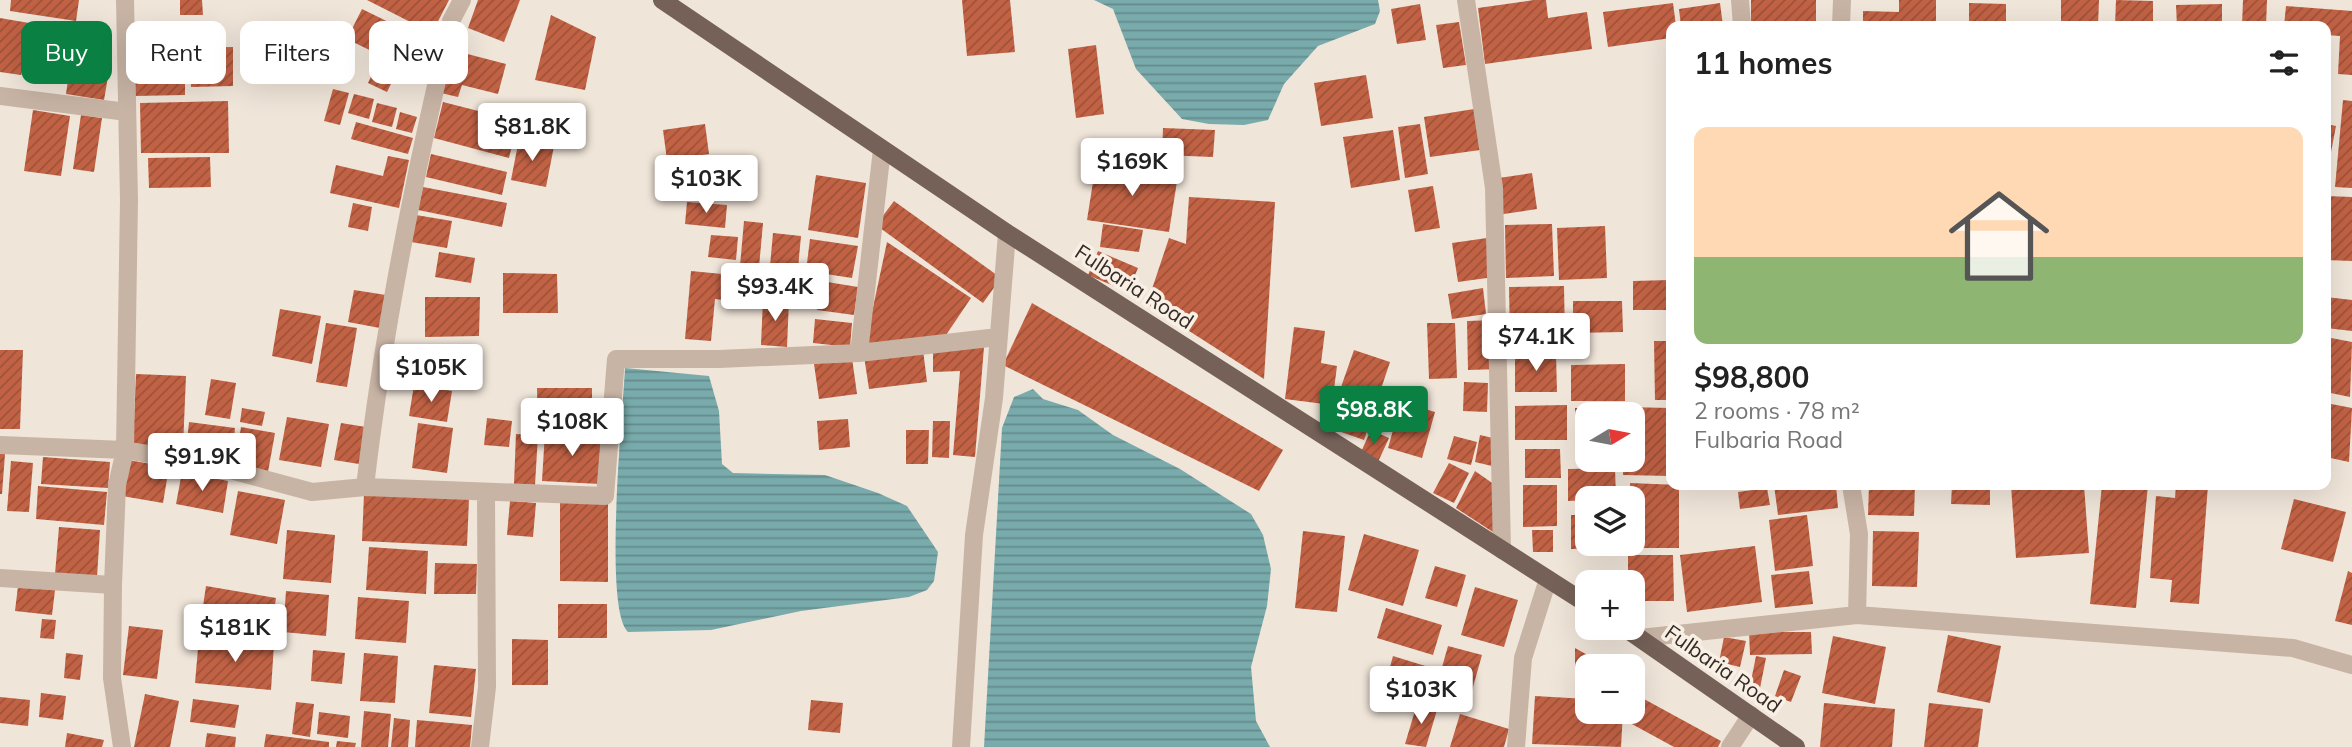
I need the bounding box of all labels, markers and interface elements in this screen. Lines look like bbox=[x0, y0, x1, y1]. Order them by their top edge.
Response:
chip: Buy bbox=[21, 21, 112, 84]
chip: Rent bbox=[126, 21, 226, 84]
chip: Filters bbox=[240, 21, 355, 84]
chip: New bbox=[369, 21, 468, 84]
text: 11 homes bbox=[1694, 44, 1833, 82]
icon: filters bbox=[2265, 44, 2303, 82]
pin: $81.8K bbox=[475, 104, 589, 163]
text: $81.8K bbox=[494, 111, 570, 140]
pin: $169K bbox=[1083, 138, 1181, 198]
text: $169K bbox=[1097, 146, 1167, 175]
pin: $103K bbox=[657, 156, 755, 215]
text: $103K bbox=[671, 163, 741, 192]
icon: home bbox=[1936, 173, 2062, 299]
street label: Fulbaria Road bbox=[1070, 238, 1199, 334]
pin: $93.4K bbox=[718, 264, 832, 323]
text: $93.4K bbox=[737, 271, 813, 300]
pin: $74.1K bbox=[1479, 314, 1593, 373]
text: $74.1K bbox=[1498, 321, 1574, 350]
pin: $105K bbox=[382, 344, 480, 404]
text: $105K bbox=[396, 352, 466, 381]
text: $98,800 bbox=[1694, 358, 1809, 396]
pin: $98.8K bbox=[1317, 386, 1431, 446]
text: $98.8K bbox=[1336, 394, 1412, 423]
text: 2 rooms · 78 m² bbox=[1694, 396, 1860, 425]
pin: $108K bbox=[523, 398, 621, 458]
north arrow bbox=[1575, 402, 1645, 472]
map controls bbox=[1575, 402, 1645, 724]
text: $108K bbox=[537, 406, 607, 435]
text: Fulbaria Road bbox=[1694, 425, 1843, 454]
pin: $91.9K bbox=[145, 434, 259, 493]
text: $91.9K bbox=[164, 441, 240, 470]
button: layers bbox=[1575, 486, 1645, 556]
button: + bbox=[1575, 570, 1645, 640]
pin: $181K bbox=[186, 604, 284, 664]
text: $181K bbox=[200, 612, 270, 641]
street label: Fulbaria Road bbox=[1660, 619, 1787, 718]
button: − bbox=[1575, 654, 1645, 724]
pin: $103K bbox=[1372, 666, 1470, 726]
text: $103K bbox=[1386, 674, 1456, 703]

